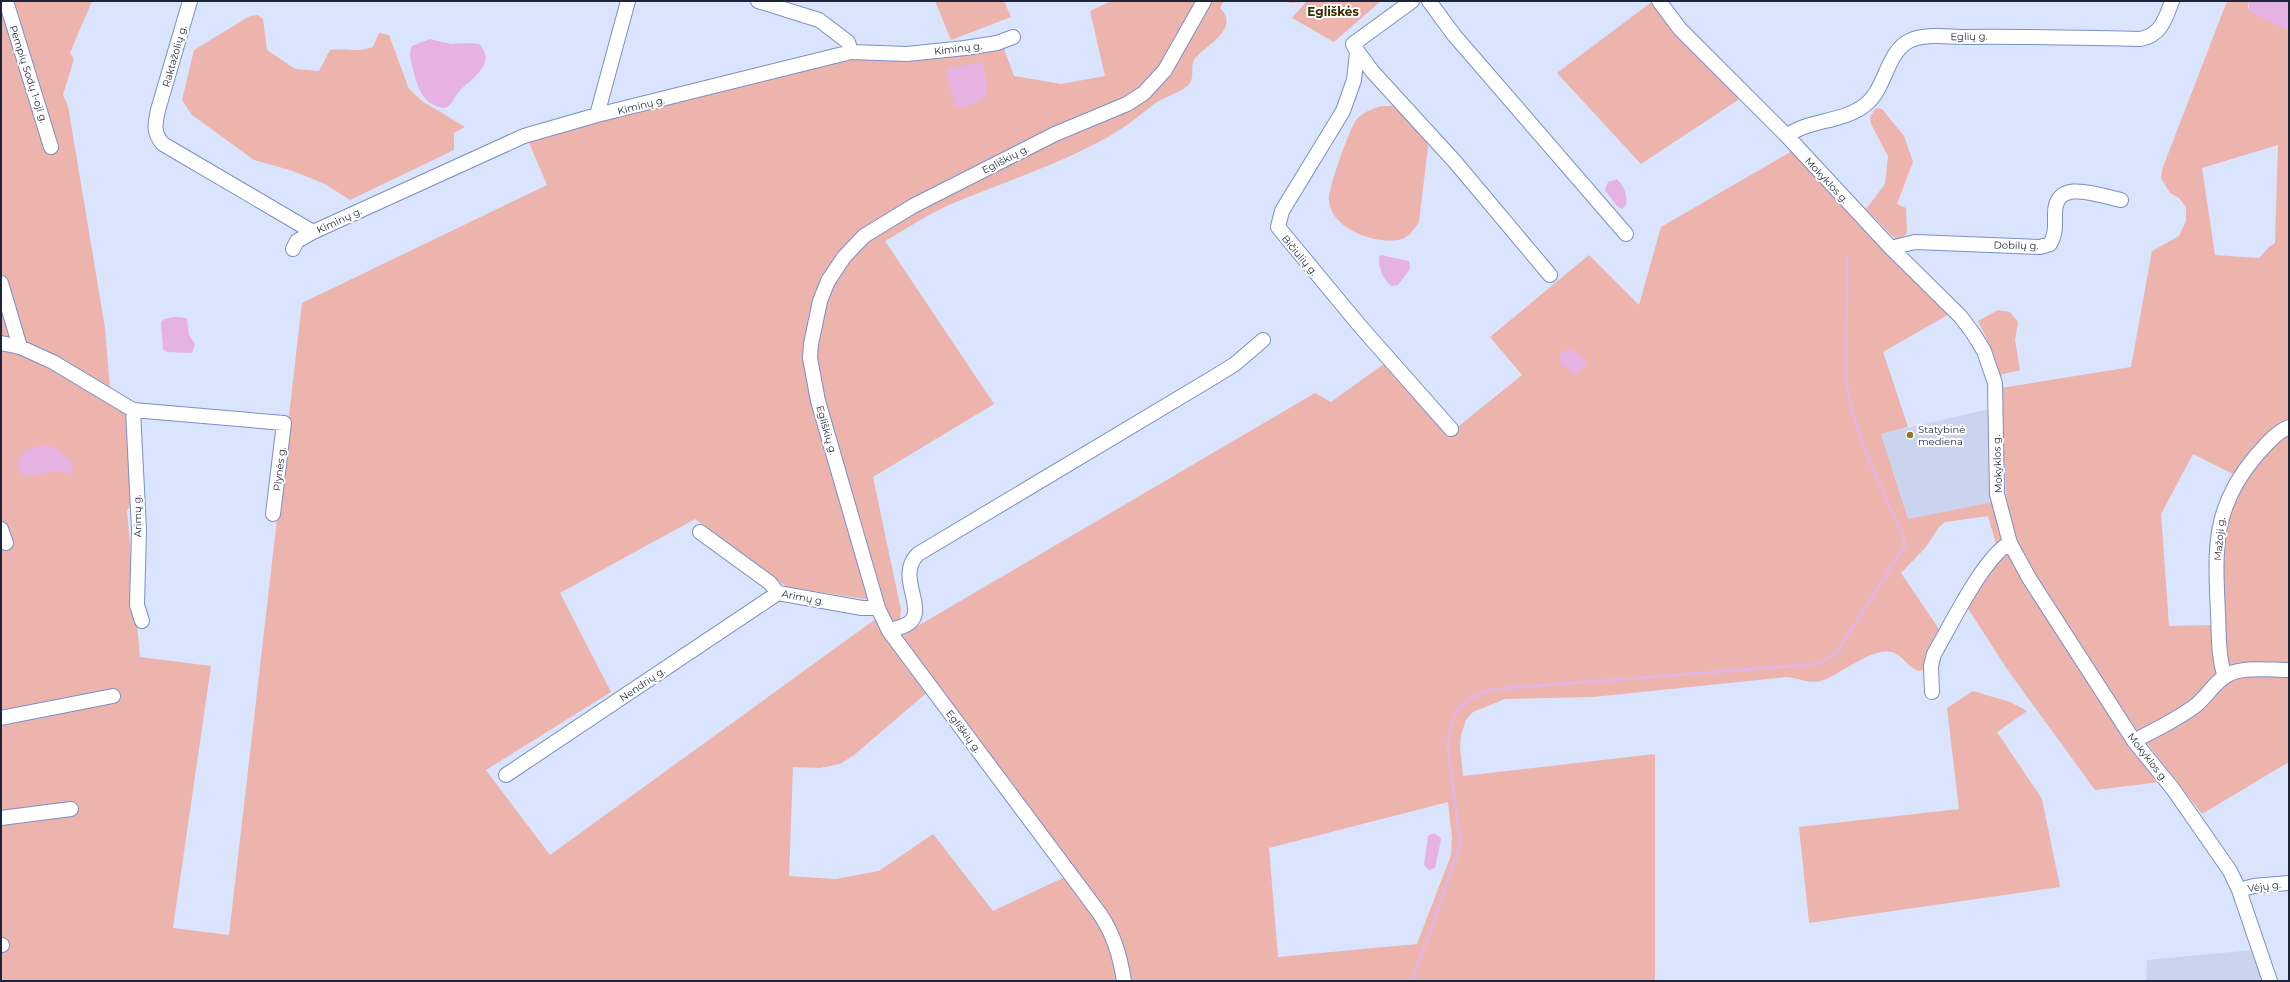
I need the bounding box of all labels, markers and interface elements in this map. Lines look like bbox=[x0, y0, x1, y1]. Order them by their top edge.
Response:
district label: Egliškės bbox=[1307, 4, 1359, 19]
street label: Pempių Sodų 1-oji g. bbox=[7, 24, 50, 125]
street label: Raktažolių g. bbox=[159, 24, 190, 89]
street label: Eglių g. bbox=[1950, 30, 1988, 43]
street label: Kiminų g. bbox=[933, 39, 983, 58]
street label: Kiminų g. bbox=[616, 93, 666, 118]
street label: Egliškių g. bbox=[980, 142, 1031, 177]
street label: Mokyklos g. bbox=[1802, 155, 1851, 206]
street label: Kiminų g. bbox=[315, 204, 364, 237]
street label: Bičiulių g. bbox=[1279, 232, 1320, 278]
street label: Dobilų g. bbox=[1993, 239, 2039, 252]
street label: Egliškių g. bbox=[813, 404, 840, 456]
place label: Statybinė mediena bbox=[1918, 423, 1965, 448]
marker: Statybinė mediena bbox=[1905, 430, 1915, 440]
street label: Mokyklos g. bbox=[1990, 435, 2005, 493]
street label: Plynės g. bbox=[270, 446, 289, 492]
street label: Arimų g. bbox=[131, 495, 144, 537]
street label: Mažoji g. bbox=[2211, 517, 2228, 561]
street label: Arimų g. bbox=[781, 587, 825, 608]
street label: Nendrių g. bbox=[617, 664, 668, 705]
street label: Egliškių g. bbox=[943, 707, 984, 755]
street label: Mokyklos g. bbox=[2125, 730, 2171, 784]
street label: Vėjų g. bbox=[2247, 878, 2281, 895]

